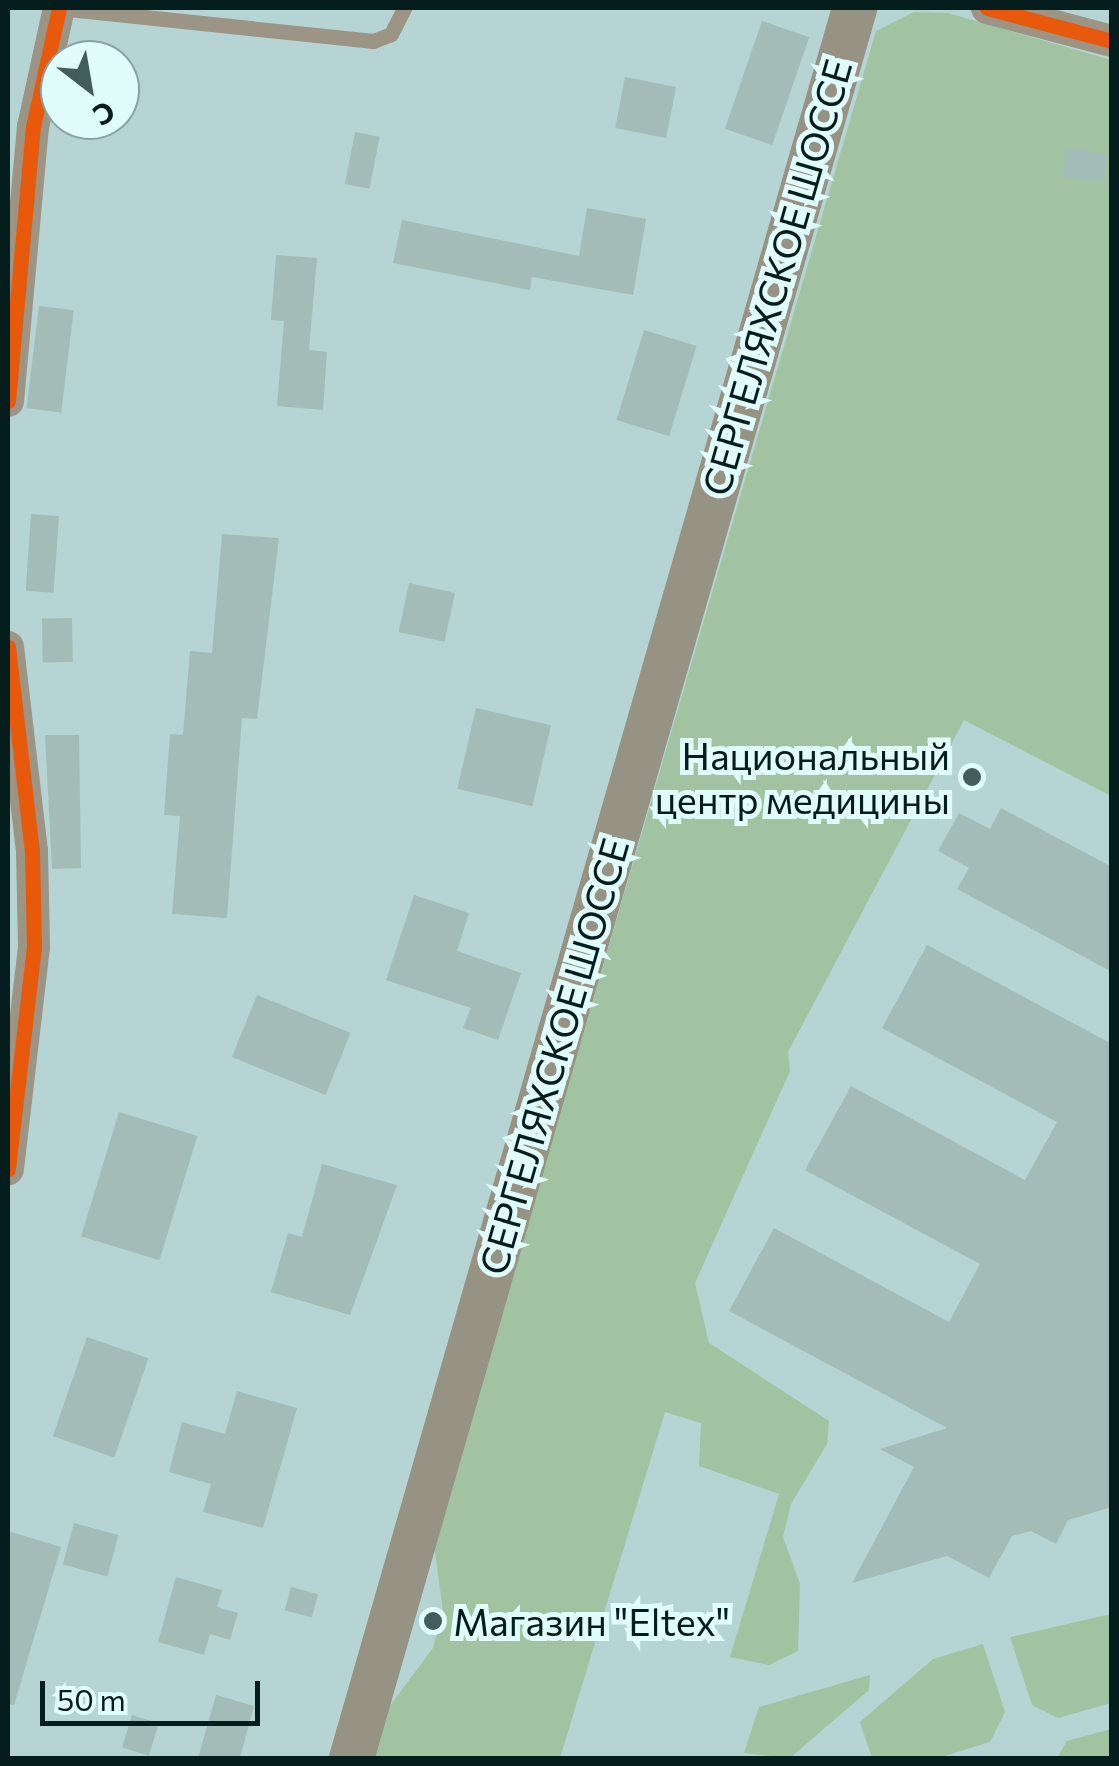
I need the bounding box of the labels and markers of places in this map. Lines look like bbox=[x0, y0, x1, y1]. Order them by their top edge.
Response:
place label: Национальный центр медицины bbox=[655, 732, 950, 822]
marker: Национальный центр медицины bbox=[959, 764, 985, 790]
place label: Магазин "Eltex" bbox=[453, 1598, 730, 1644]
marker: Магазин "Eltex" bbox=[422, 1610, 444, 1632]

